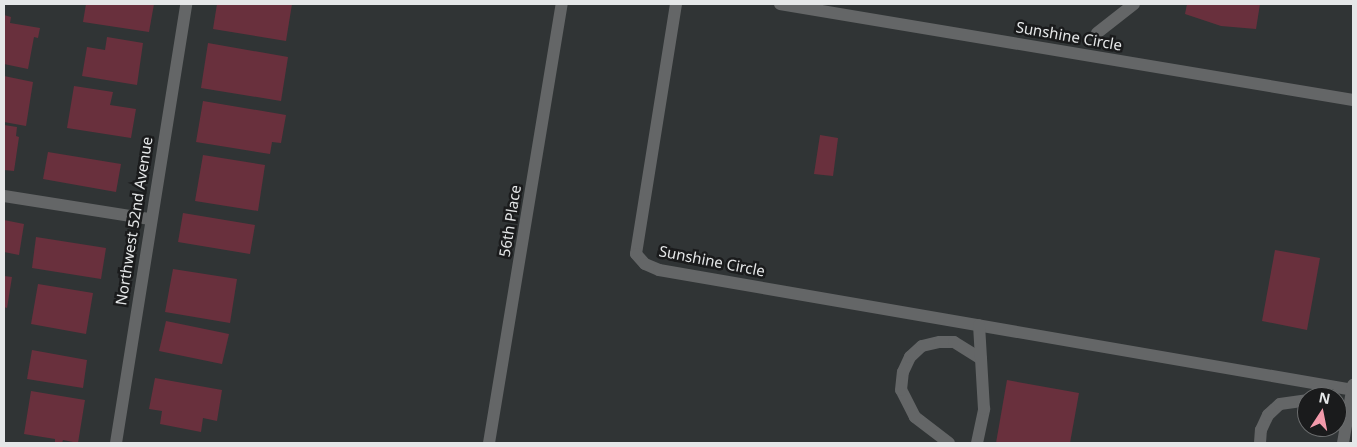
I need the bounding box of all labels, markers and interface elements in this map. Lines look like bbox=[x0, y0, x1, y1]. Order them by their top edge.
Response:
street label: Sunshine Circle bbox=[1015, 18, 1123, 54]
street label: Northwest 52nd Avenue bbox=[112, 135, 156, 307]
street label: 56th Place bbox=[495, 184, 525, 258]
street label: Sunshine Circle bbox=[658, 242, 766, 280]
north arrow bbox=[1297, 387, 1347, 437]
text: N bbox=[1317, 387, 1332, 408]

